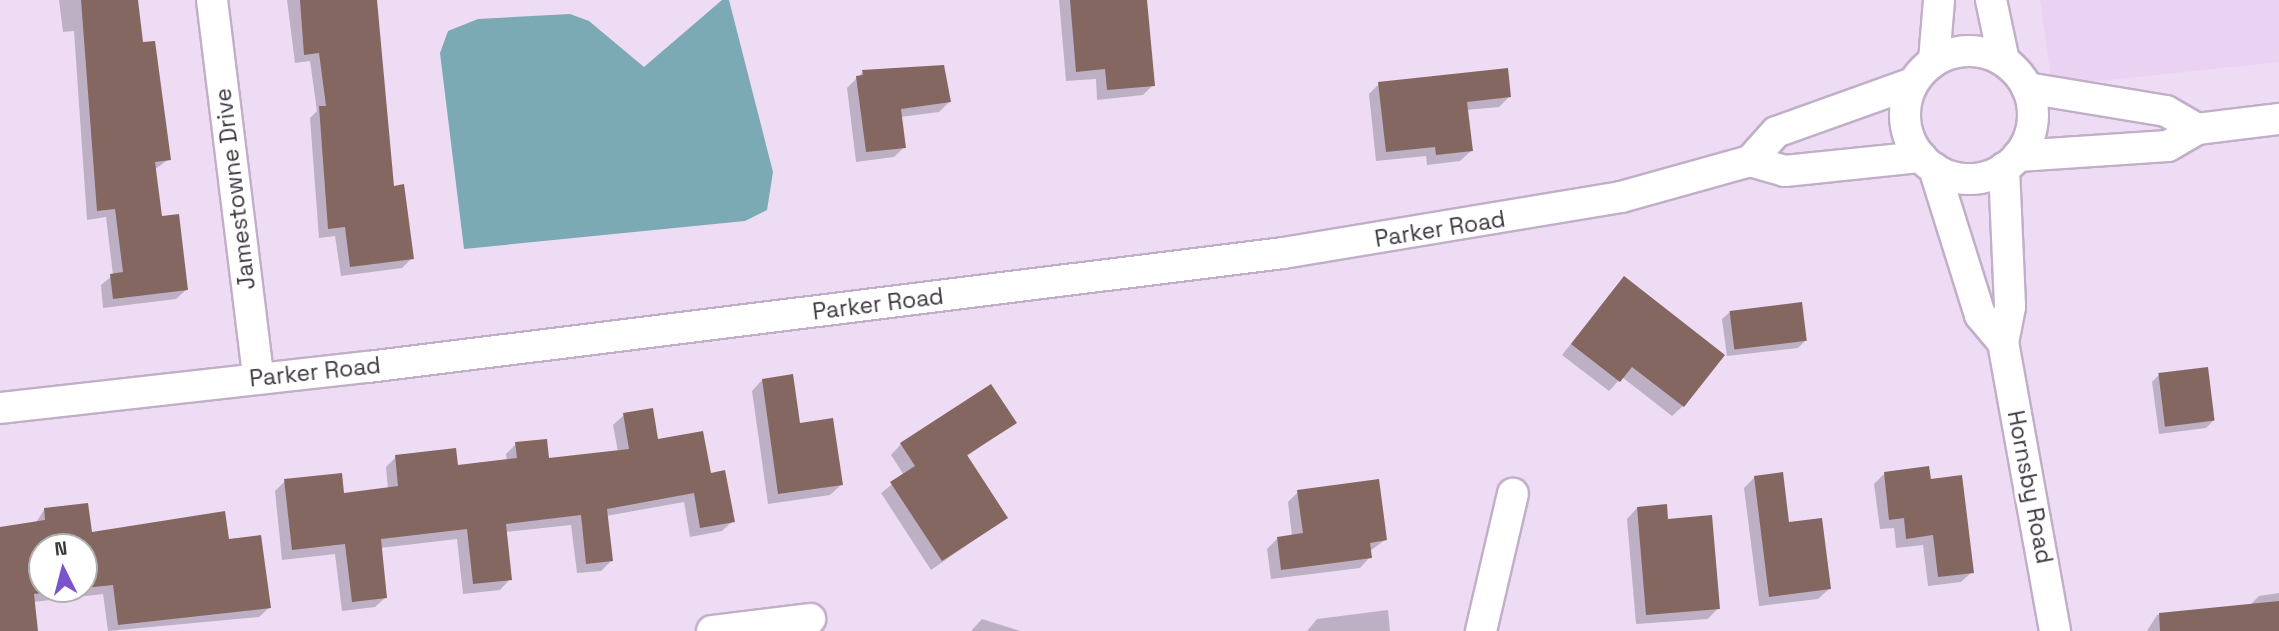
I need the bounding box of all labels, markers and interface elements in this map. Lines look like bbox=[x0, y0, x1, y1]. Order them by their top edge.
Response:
street label: Jamestowne Drive bbox=[209, 87, 261, 291]
street label: Parker Road bbox=[1373, 205, 1507, 253]
street label: Parker Road bbox=[811, 282, 945, 326]
street label: Parker Road bbox=[248, 351, 382, 393]
street label: Hornsby Road bbox=[2002, 408, 2058, 566]
north arrow bbox=[28, 533, 98, 603]
text: N bbox=[53, 536, 69, 562]

